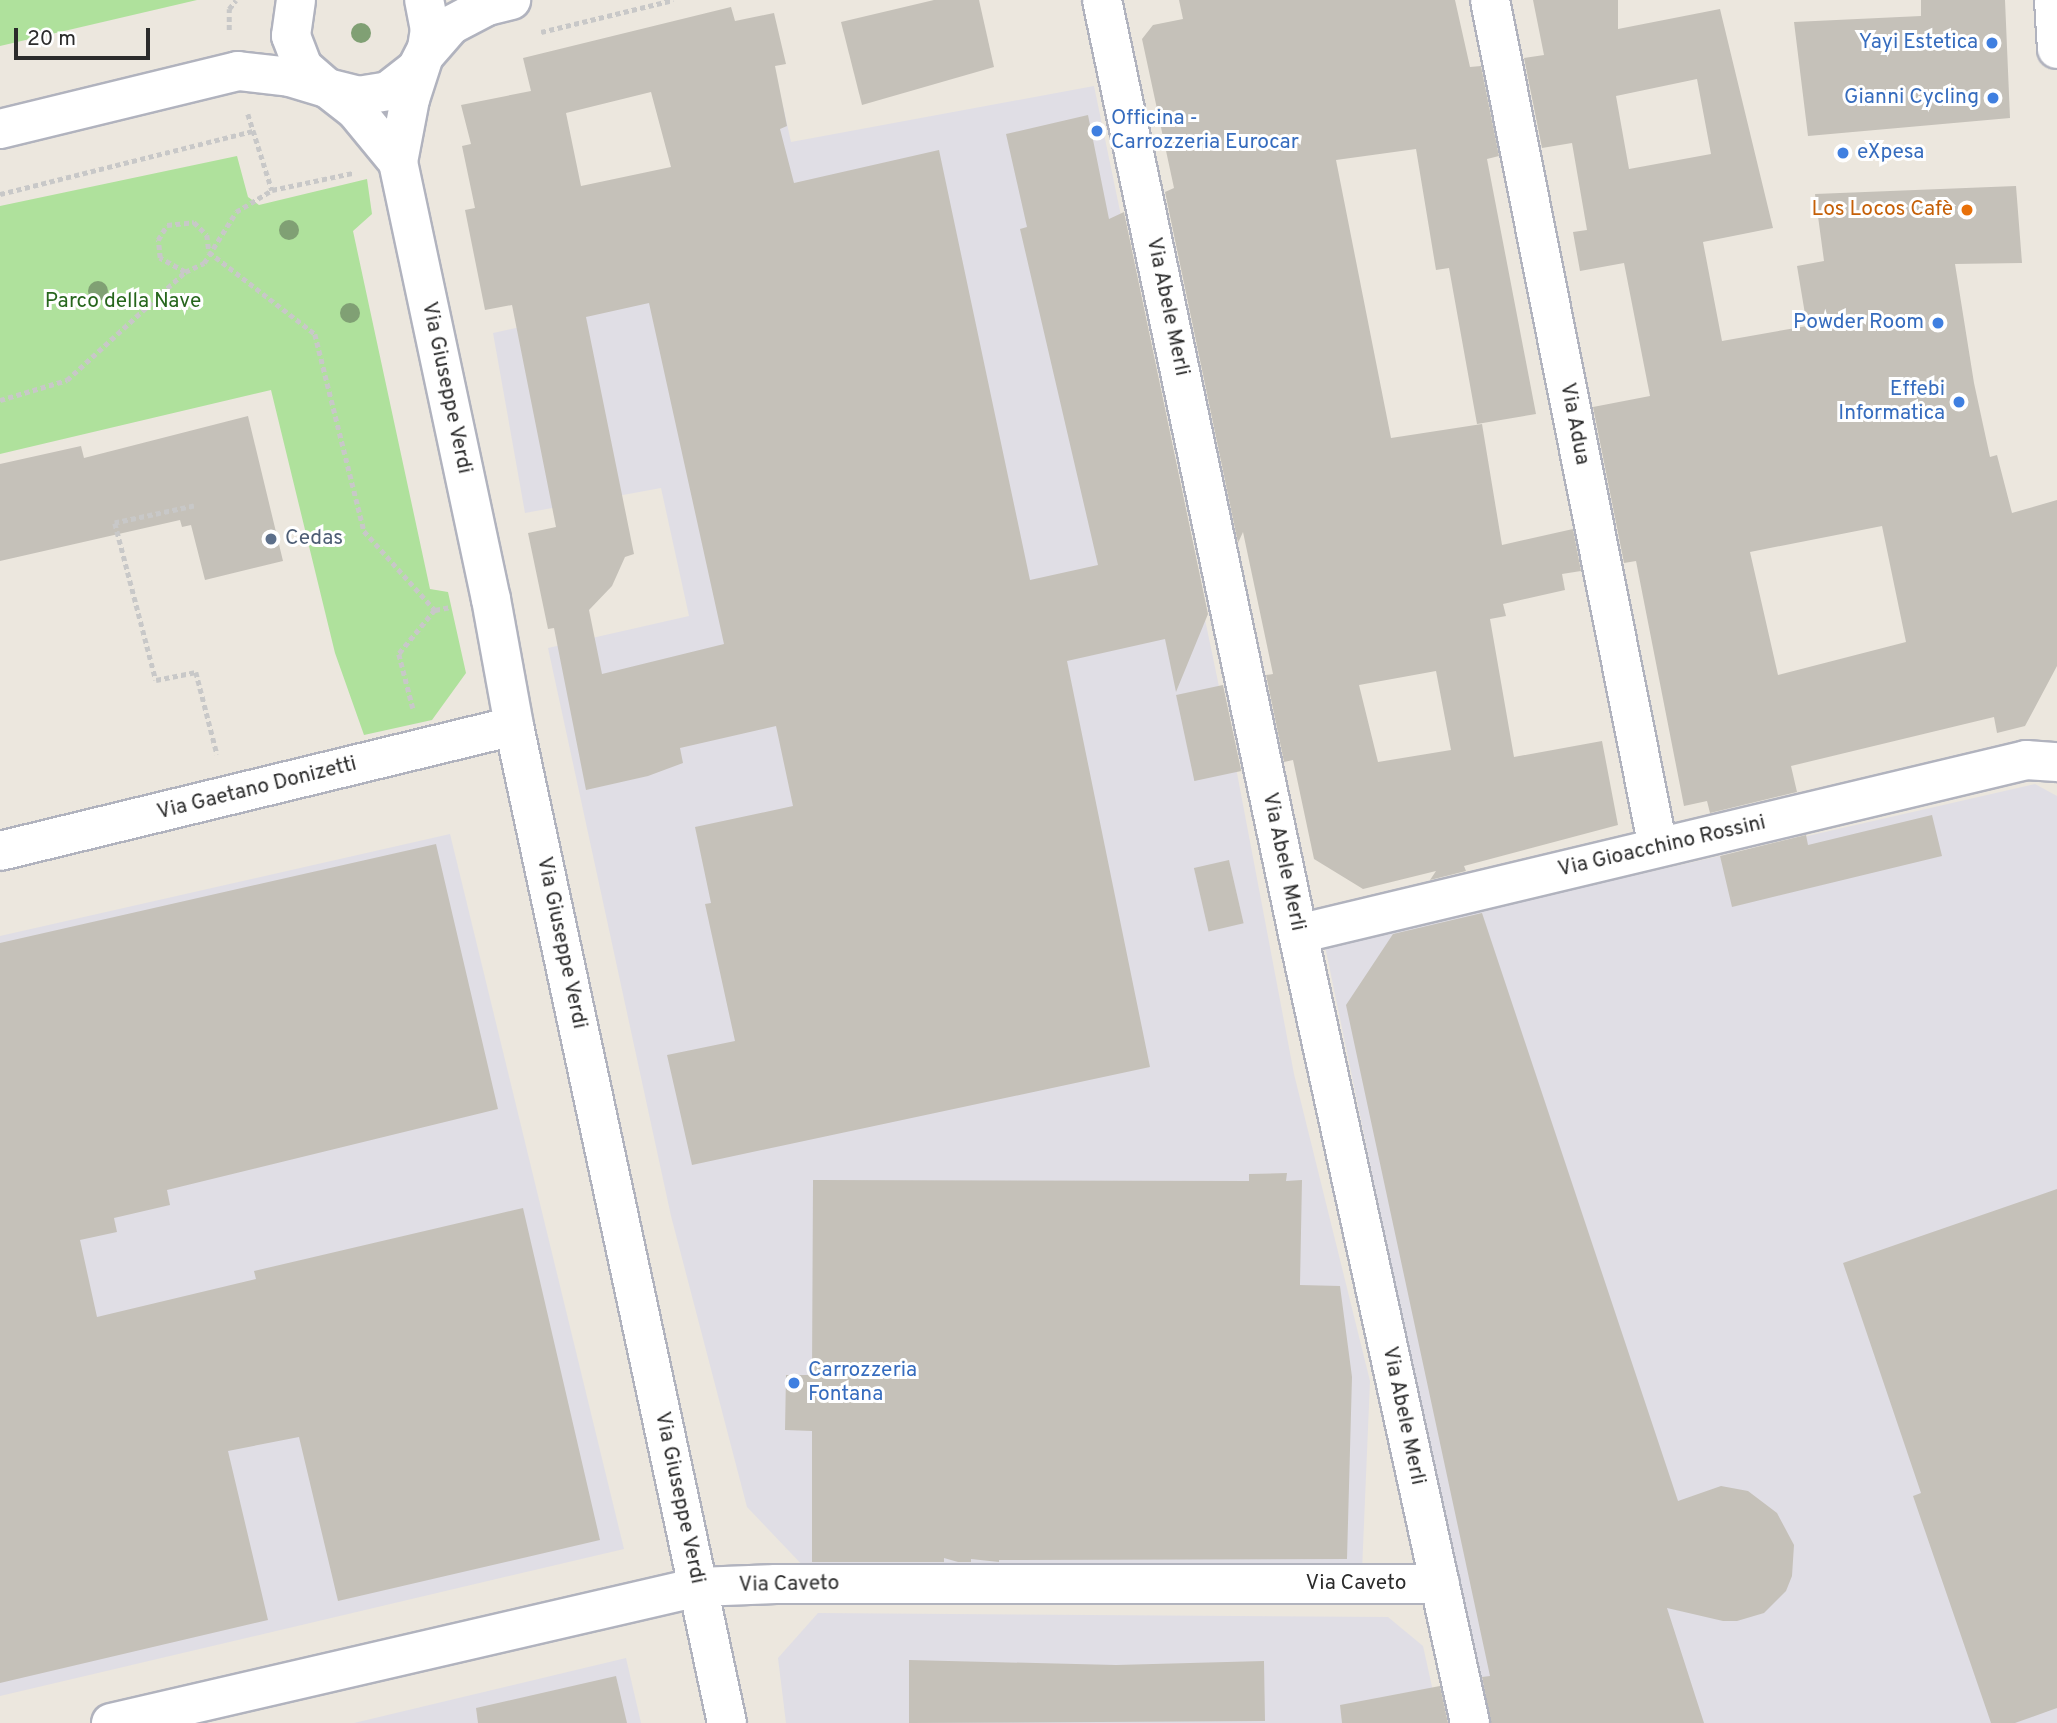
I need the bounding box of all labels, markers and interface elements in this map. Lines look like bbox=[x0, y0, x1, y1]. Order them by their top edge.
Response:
scale bar bbox=[18, 14, 154, 58]
text: 20 m bbox=[27, 26, 76, 53]
place label: Yayi Estetica bbox=[1859, 30, 1978, 56]
marker: Yayi Estetica bbox=[1984, 35, 2000, 51]
place label: Gianni Cycling bbox=[1844, 85, 1979, 111]
marker: Gianni Cycling bbox=[1985, 90, 2001, 106]
place label: Officina - Carrozzeria Eurocar bbox=[1111, 106, 1299, 156]
marker: Officina - Carrozzeria Eurocar bbox=[1089, 123, 1105, 139]
place label: eXpesa bbox=[1857, 140, 1924, 166]
marker: eXpesa bbox=[1835, 145, 1851, 161]
place label: Los Locos Cafè bbox=[1812, 197, 1953, 223]
marker: Los Locos Cafè bbox=[1959, 202, 1975, 218]
street label: Via Abele Merli bbox=[1140, 235, 1194, 379]
park label: Parco della Nave bbox=[45, 289, 201, 315]
street label: Via Giuseppe Verdi bbox=[415, 299, 477, 477]
place label: Powder Room bbox=[1793, 310, 1924, 336]
marker: Powder Room bbox=[1930, 315, 1946, 331]
place label: Effebi Informatica bbox=[1838, 377, 1945, 427]
street label: Via Adua bbox=[1554, 380, 1594, 468]
marker: Effebi Informatica bbox=[1951, 394, 1967, 410]
place label: Cedas bbox=[285, 526, 343, 552]
marker: Cedas bbox=[263, 531, 279, 547]
street label: Via Gaetano Donizetti bbox=[155, 752, 359, 826]
street label: Via Abele Merli bbox=[1256, 790, 1310, 934]
street label: Via Gioacchino Rossini bbox=[1556, 811, 1768, 883]
street label: Via Giuseppe Verdi bbox=[530, 854, 592, 1032]
street label: Via Abele Merli bbox=[1376, 1344, 1430, 1488]
place label: Carrozzeria Fontana bbox=[808, 1358, 917, 1408]
marker: Carrozzeria Fontana bbox=[786, 1375, 802, 1391]
street label: Via Giuseppe Verdi bbox=[648, 1409, 710, 1587]
street label: Via Caveto bbox=[1306, 1571, 1406, 1597]
street label: Via Caveto bbox=[738, 1572, 840, 1598]

